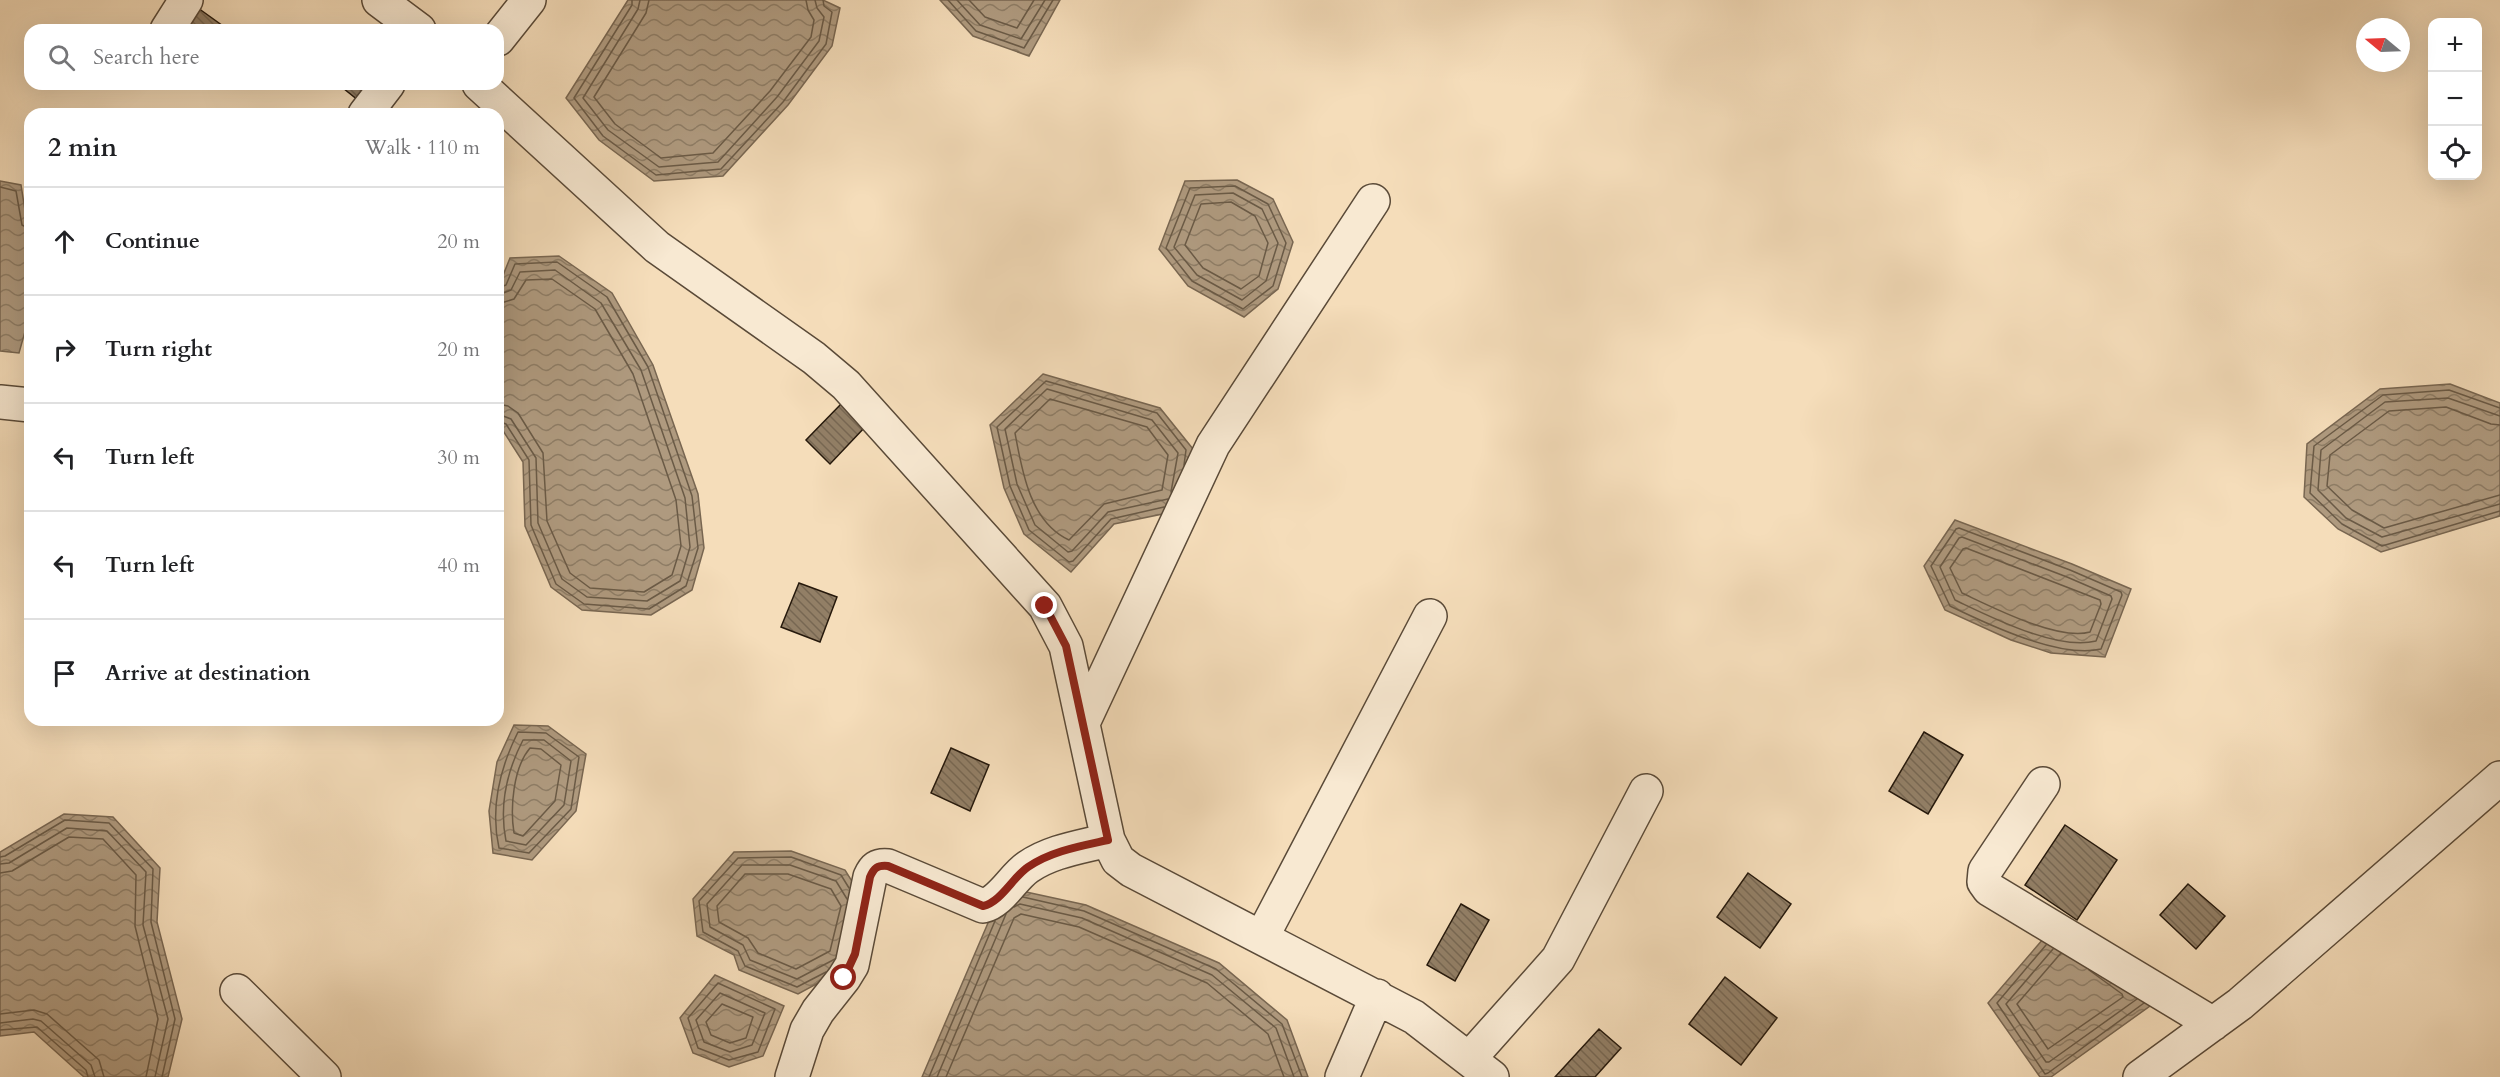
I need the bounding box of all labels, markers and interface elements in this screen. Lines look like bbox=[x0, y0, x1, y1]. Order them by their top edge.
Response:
north arrow bbox=[2356, 18, 2410, 72]
map controls bbox=[2428, 18, 2482, 180]
button: + bbox=[2428, 18, 2482, 72]
search box bbox=[24, 24, 504, 90]
icon: search bbox=[45, 41, 78, 74]
text: Search here bbox=[93, 42, 200, 72]
button: − bbox=[2428, 72, 2482, 126]
button: locate bbox=[2428, 126, 2482, 180]
text: 2 min bbox=[48, 130, 117, 165]
text: Walk · 110 m bbox=[365, 134, 480, 161]
icon: ahead bbox=[48, 225, 81, 258]
text: Continue bbox=[105, 226, 200, 256]
text: 20 m bbox=[437, 228, 480, 255]
icon: right bbox=[48, 333, 81, 366]
text: Turn right bbox=[105, 334, 212, 364]
text: 20 m bbox=[437, 336, 480, 363]
icon: left bbox=[48, 441, 81, 474]
text: Turn left bbox=[105, 442, 194, 472]
text: 30 m bbox=[437, 444, 480, 471]
icon: left bbox=[48, 549, 81, 582]
text: Turn left bbox=[105, 550, 194, 580]
text: 40 m bbox=[437, 552, 480, 579]
route end bbox=[1031, 592, 1057, 618]
icon: arrive bbox=[48, 657, 81, 690]
text: Arrive at destination bbox=[105, 658, 310, 688]
route start bbox=[830, 964, 856, 990]

